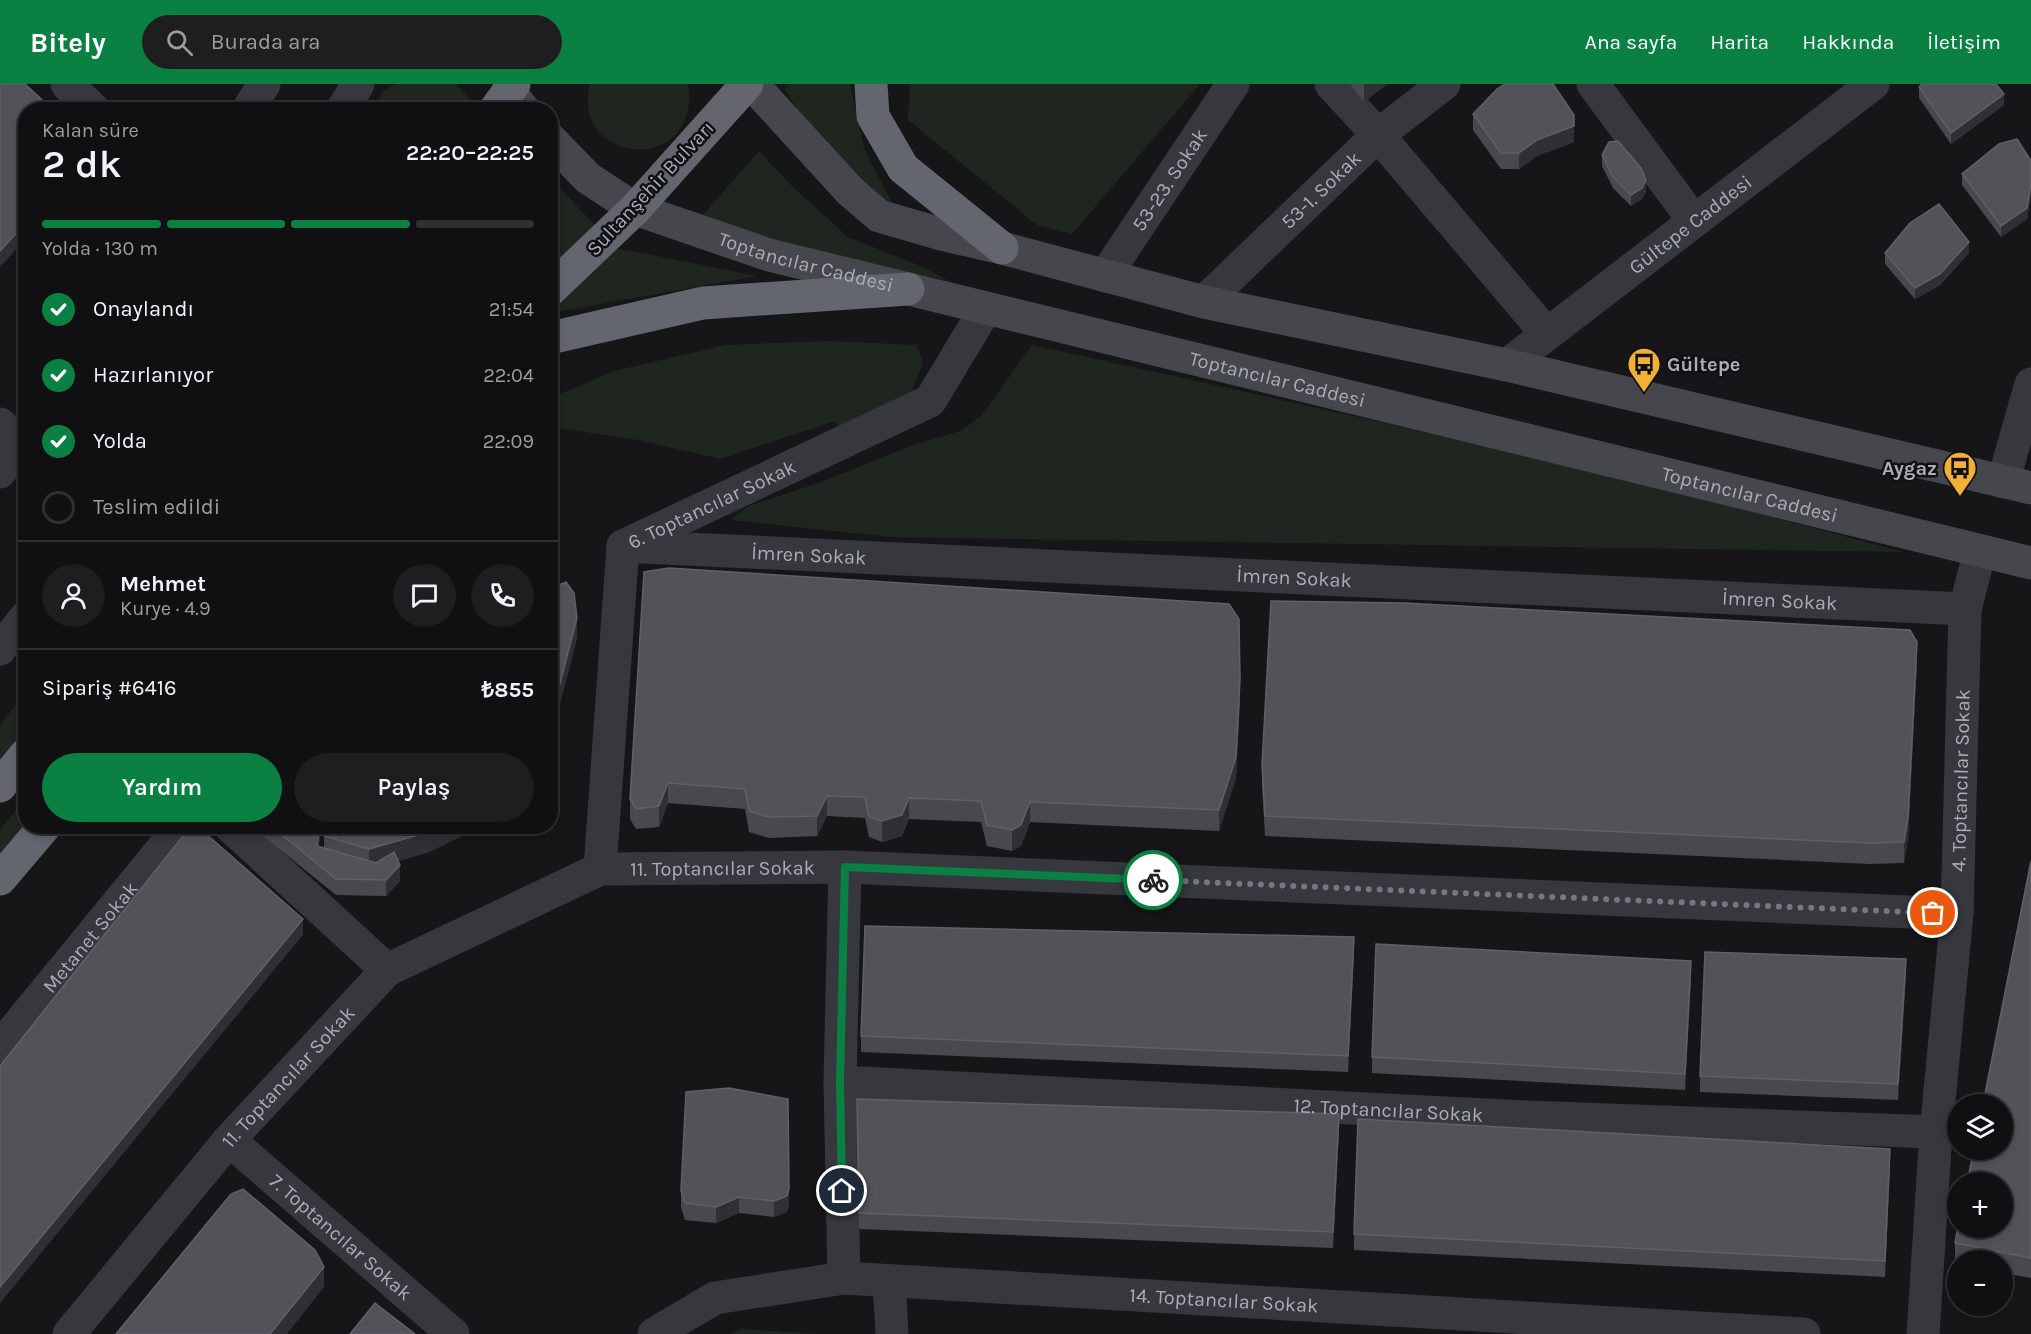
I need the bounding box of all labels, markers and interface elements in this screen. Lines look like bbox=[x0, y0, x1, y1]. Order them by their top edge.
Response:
search box bbox=[142, 15, 562, 69]
text: Bitely bbox=[30, 26, 106, 59]
icon: search bbox=[163, 26, 196, 59]
text: Burada ara bbox=[211, 29, 320, 55]
text: Ana sayfa bbox=[1585, 30, 1677, 54]
text: Harita bbox=[1710, 30, 1769, 54]
text: Hakkında bbox=[1802, 30, 1894, 54]
text: İletişim bbox=[1927, 30, 2001, 54]
street label: Sultanşehir Bulvarı bbox=[582, 116, 719, 260]
text: Kalan süre bbox=[42, 119, 139, 142]
street label: 53-23. Sokak bbox=[1127, 124, 1212, 235]
text: 22:20–22:25 bbox=[406, 140, 534, 166]
text: 2 dk bbox=[42, 141, 122, 187]
street label: 53-1. Sokak bbox=[1277, 147, 1366, 234]
street label: Gültepe Caddesi bbox=[1624, 170, 1757, 279]
street label: Toptancılar Caddesi bbox=[715, 228, 896, 297]
text: Yolda · 130 m bbox=[42, 237, 158, 260]
icon: check bbox=[42, 293, 75, 326]
text: Onaylandı bbox=[93, 296, 194, 322]
text: 21:54 bbox=[489, 298, 534, 321]
bus stop icon: Gültepe bbox=[1626, 346, 1662, 393]
street label: Toptancılar Caddesi bbox=[1187, 347, 1368, 412]
place label: Gültepe bbox=[1667, 353, 1740, 376]
icon: check bbox=[42, 359, 75, 392]
text: Hazırlanıyor bbox=[93, 362, 213, 388]
text: 22:04 bbox=[483, 364, 534, 387]
icon: check bbox=[42, 425, 75, 458]
text: Yolda bbox=[93, 428, 147, 454]
text: 22:09 bbox=[483, 430, 534, 453]
bus stop icon: Aygaz bbox=[1942, 450, 1978, 497]
street label: 6. Toptancılar Sokak bbox=[624, 455, 800, 554]
place label: Aygaz bbox=[1882, 457, 1937, 480]
street label: Toptancılar Caddesi bbox=[1659, 462, 1840, 527]
text: Teslim edildi bbox=[93, 494, 220, 520]
street label: İmren Sokak bbox=[751, 541, 867, 569]
button: person bbox=[42, 564, 105, 627]
button: chat bbox=[393, 564, 456, 627]
button: phone bbox=[471, 564, 534, 627]
street label: İmren Sokak bbox=[1236, 564, 1352, 592]
text: Mehmet bbox=[120, 571, 206, 597]
street label: İmren Sokak bbox=[1722, 587, 1838, 615]
text: Kurye · 4.9 bbox=[120, 597, 210, 620]
text: Sipariş #6416 bbox=[42, 675, 177, 701]
text: ₺855 bbox=[482, 677, 534, 703]
street label: 4. Toptancılar Sokak bbox=[1947, 689, 1975, 872]
button: Yardım bbox=[42, 753, 282, 822]
button: Paylaş bbox=[294, 753, 534, 822]
courier bbox=[1123, 850, 1183, 910]
street label: 11. Toptancılar Sokak bbox=[630, 856, 815, 881]
icon: bike bbox=[1137, 864, 1170, 897]
street label: Metanet Sokak bbox=[38, 877, 143, 998]
pin bbox=[1907, 887, 1958, 938]
icon: bag bbox=[1916, 896, 1949, 929]
street label: 11. Toptancılar Sokak bbox=[217, 1001, 360, 1152]
street label: 12. Toptancılar Sokak bbox=[1293, 1094, 1484, 1127]
map controls bbox=[1947, 1094, 2013, 1316]
button: layers bbox=[1947, 1094, 2013, 1160]
pin bbox=[816, 1165, 867, 1216]
street label: 7. Toptancılar Sokak bbox=[265, 1169, 416, 1305]
button: + bbox=[1947, 1172, 2013, 1238]
icon: home bbox=[825, 1174, 858, 1207]
button: − bbox=[1947, 1250, 2013, 1316]
street label: 14. Toptancılar Sokak bbox=[1129, 1284, 1319, 1318]

